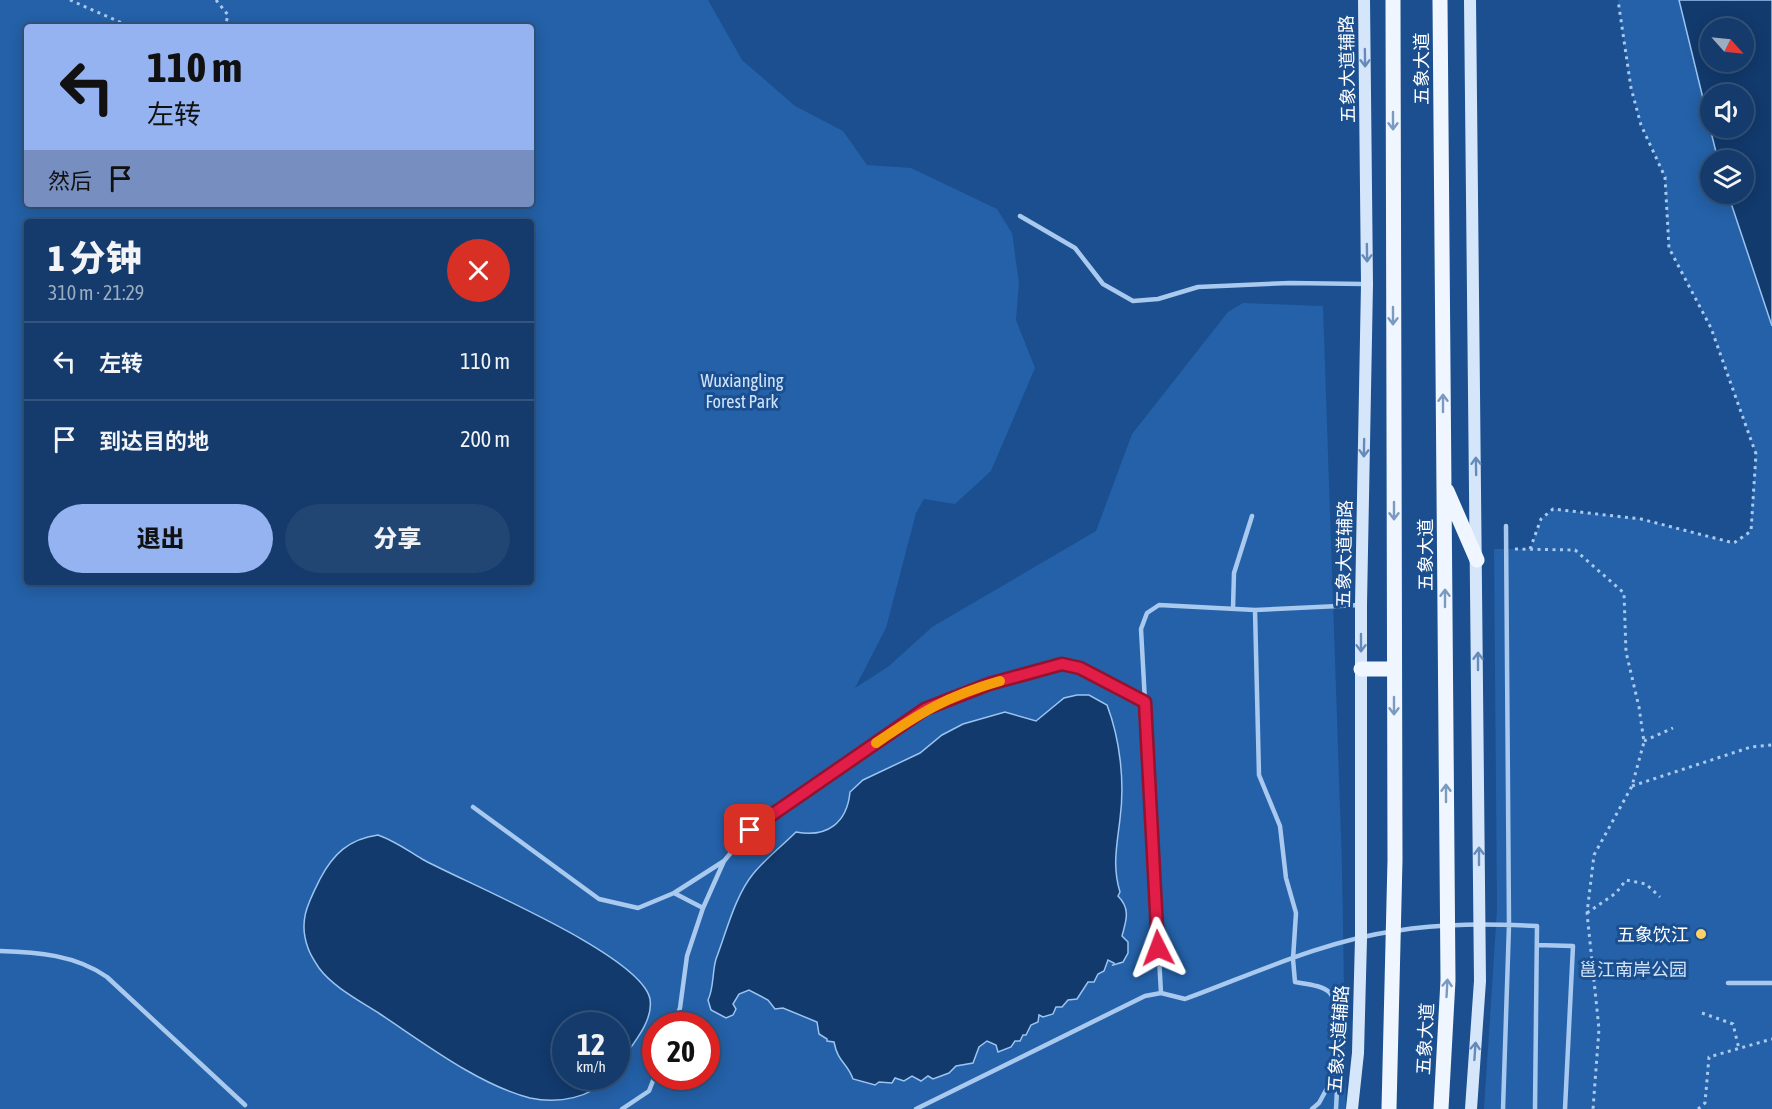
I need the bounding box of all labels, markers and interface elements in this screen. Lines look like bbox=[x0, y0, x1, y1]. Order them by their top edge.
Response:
street label: 五象大道辅路 bbox=[1336, 15, 1358, 123]
north arrow bbox=[1700, 18, 1754, 72]
map controls bbox=[1700, 18, 1754, 204]
street label: 五象大道 bbox=[1411, 33, 1432, 105]
text: 110 m bbox=[147, 43, 242, 91]
icon: left bbox=[48, 48, 126, 126]
one-way arrow bbox=[1359, 48, 1371, 68]
button: sound bbox=[1700, 84, 1754, 138]
text: 左转 bbox=[147, 99, 201, 130]
one-way arrow bbox=[1387, 111, 1399, 131]
button: layers bbox=[1700, 150, 1754, 204]
icon: arrive bbox=[104, 162, 137, 195]
text: 然后 bbox=[48, 168, 92, 194]
text: 1 分钟 bbox=[48, 237, 142, 279]
button: close bbox=[447, 239, 510, 302]
one-way arrow bbox=[1361, 243, 1373, 263]
text: 310 m · 21:29 bbox=[48, 281, 144, 304]
one-way arrow bbox=[1387, 306, 1399, 326]
icon: left bbox=[48, 345, 81, 378]
text: 110 m bbox=[460, 348, 510, 374]
text: 左转 bbox=[99, 350, 143, 376]
park label: Wuxiangling Forest Park bbox=[700, 370, 784, 412]
one-way arrow bbox=[1438, 393, 1449, 413]
icon: arrive bbox=[48, 423, 81, 456]
text: 200 m bbox=[460, 426, 510, 452]
text: 到达目的地 bbox=[99, 428, 209, 454]
one-way arrow bbox=[1358, 438, 1370, 458]
one-way arrow bbox=[1470, 456, 1482, 476]
street label: 五象大道辅路 bbox=[1333, 500, 1355, 608]
one-way arrow bbox=[1388, 501, 1400, 521]
button: 退出 bbox=[48, 504, 273, 573]
button: 分享 bbox=[285, 504, 510, 573]
street label: 五象大道 bbox=[1415, 519, 1436, 591]
one-way arrow bbox=[1439, 588, 1451, 608]
one-way arrow bbox=[1355, 633, 1367, 653]
one-way arrow bbox=[1472, 651, 1484, 671]
one-way arrow bbox=[1388, 696, 1400, 716]
one-way arrow bbox=[1441, 783, 1452, 803]
pin bbox=[724, 804, 775, 855]
icon: arrive bbox=[733, 813, 766, 846]
one-way arrow bbox=[1473, 846, 1485, 866]
position arrow bbox=[1126, 916, 1190, 980]
place label: 五象饮江 bbox=[1617, 924, 1689, 945]
marker: 五象饮江 bbox=[1694, 927, 1708, 941]
park label: 邕江南岸公园 bbox=[1579, 959, 1687, 980]
one-way arrow bbox=[1442, 978, 1453, 998]
street label: 五象大道辅路 bbox=[1324, 984, 1352, 1094]
street label: 五象大道 bbox=[1413, 1002, 1437, 1076]
speed limit sign: 20 bbox=[642, 1012, 720, 1090]
text: 12 bbox=[577, 1027, 605, 1061]
one-way arrow bbox=[1469, 1041, 1480, 1061]
text: km/h bbox=[576, 1058, 606, 1075]

